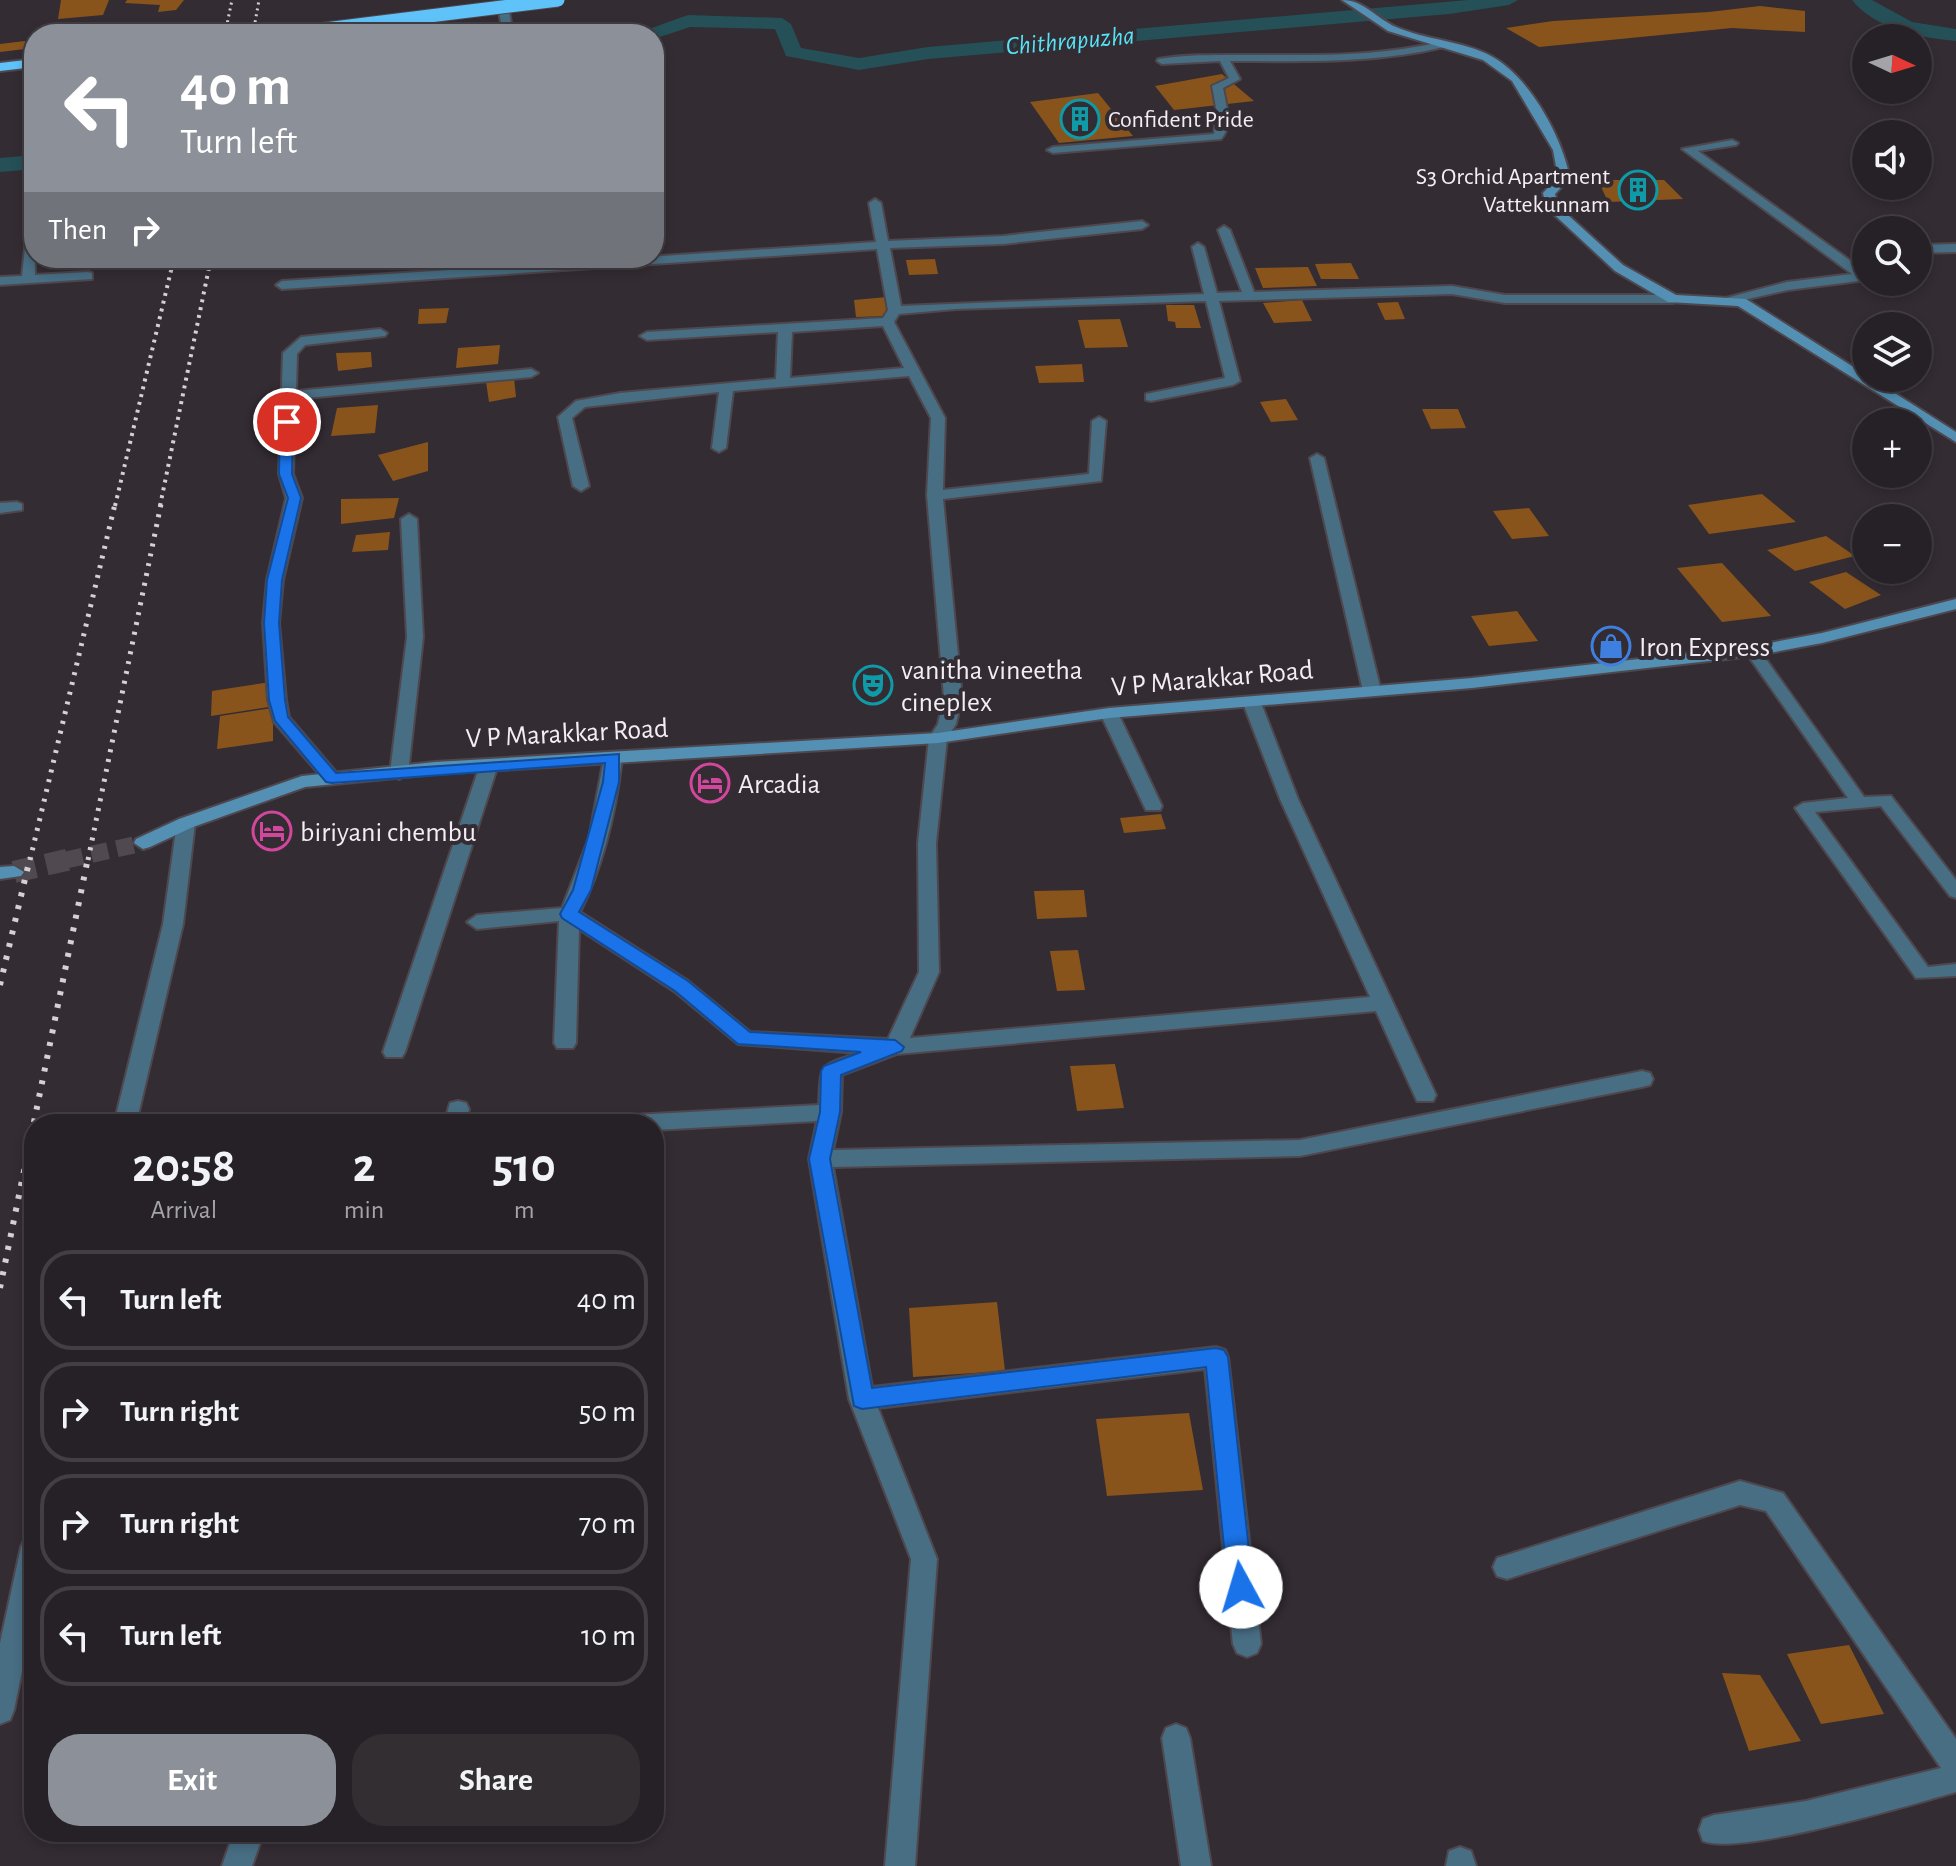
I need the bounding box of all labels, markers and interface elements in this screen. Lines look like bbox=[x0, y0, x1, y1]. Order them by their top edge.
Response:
water label: Chithrapuzha bbox=[1005, 22, 1136, 60]
north arrow bbox=[1852, 24, 1932, 104]
map controls bbox=[1852, 24, 1932, 584]
icon: left bbox=[48, 56, 152, 160]
text: 40 m bbox=[180, 59, 291, 115]
building icon: Confident Pride bbox=[1059, 98, 1101, 140]
place label: Confident Pride bbox=[1108, 108, 1254, 132]
button: sound bbox=[1852, 120, 1932, 200]
text: Turn left bbox=[180, 124, 297, 160]
place label: S3 Orchid Apartment Vattekunnam bbox=[1416, 165, 1610, 217]
building icon: S3 Orchid Apartment Vattekunnam bbox=[1617, 169, 1659, 211]
icon: right bbox=[123, 208, 167, 252]
text: Then bbox=[48, 215, 107, 245]
button: search bbox=[1852, 216, 1932, 296]
button: layers bbox=[1852, 312, 1932, 392]
pin bbox=[253, 388, 321, 456]
icon: arrive bbox=[265, 400, 309, 444]
button: + bbox=[1852, 408, 1932, 488]
button: − bbox=[1852, 504, 1932, 584]
shop icon: Iron Express bbox=[1590, 625, 1632, 667]
place label: Iron Express bbox=[1639, 634, 1770, 662]
street label: V P Marakkar Road bbox=[1110, 656, 1314, 702]
place label: vanitha vineetha cineplex bbox=[901, 657, 1083, 717]
theatre icon: vanitha vineetha cineplex bbox=[852, 664, 894, 706]
street label: V P Marakkar Road bbox=[465, 715, 669, 753]
hotel icon: Arcadia bbox=[689, 762, 731, 804]
place label: Arcadia bbox=[738, 771, 821, 799]
hotel icon: biriyani chembu bbox=[251, 810, 293, 852]
place label: biriyani chembu bbox=[300, 819, 476, 847]
text: 20:58 bbox=[132, 1143, 235, 1191]
text: 2 bbox=[353, 1143, 375, 1191]
text: 510 bbox=[493, 1143, 556, 1191]
text: Arrival bbox=[150, 1197, 217, 1223]
text: min bbox=[344, 1197, 384, 1223]
text: m bbox=[514, 1197, 535, 1223]
icon: left bbox=[52, 1278, 96, 1322]
text: Turn left bbox=[120, 1285, 221, 1315]
text: 40 m bbox=[577, 1285, 636, 1315]
icon: right bbox=[52, 1390, 96, 1434]
text: Turn right bbox=[120, 1397, 239, 1427]
text: 50 m bbox=[579, 1397, 636, 1427]
icon: right bbox=[52, 1502, 96, 1546]
text: Turn right bbox=[120, 1509, 239, 1539]
text: 70 m bbox=[579, 1509, 636, 1539]
position arrow bbox=[1199, 1545, 1283, 1629]
icon: left bbox=[52, 1614, 96, 1658]
text: Turn left bbox=[120, 1621, 221, 1651]
text: 10 m bbox=[581, 1621, 636, 1651]
button: Exit bbox=[48, 1734, 336, 1826]
button: Share bbox=[352, 1734, 640, 1826]

